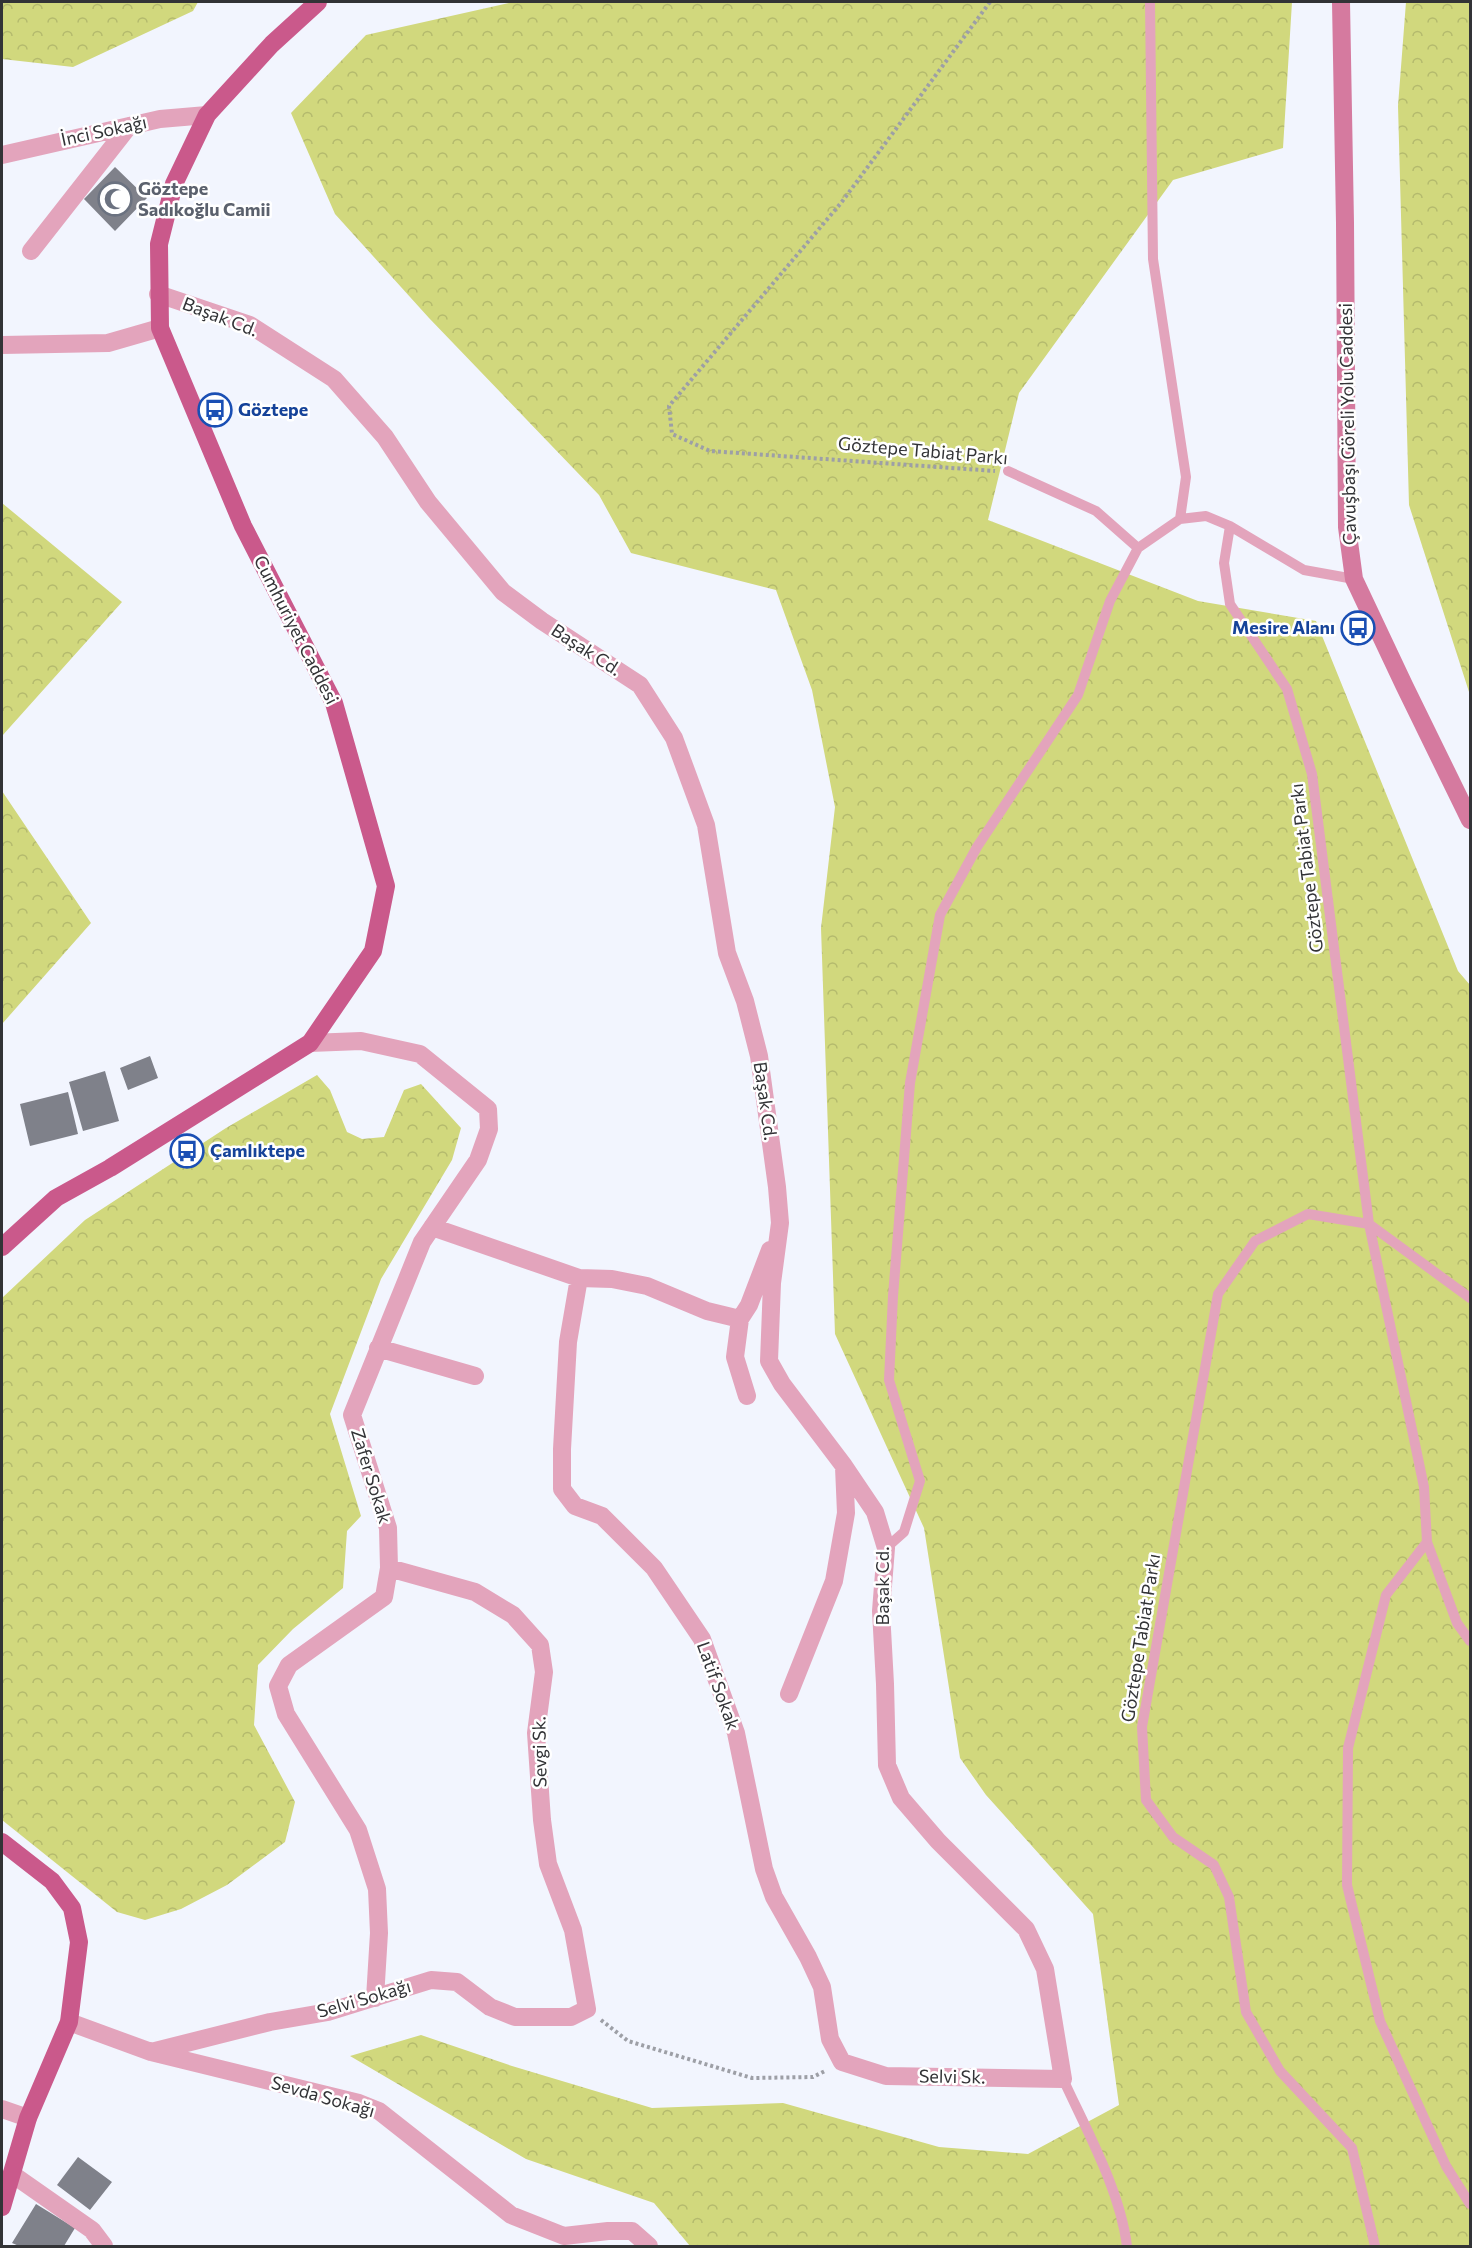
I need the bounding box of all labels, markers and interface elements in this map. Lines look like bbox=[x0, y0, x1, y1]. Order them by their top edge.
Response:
street label: İnci Sokağı bbox=[59, 110, 149, 150]
place label: Göztepe Sadıkoğlu Camii bbox=[138, 177, 270, 220]
mosque icon: Göztepe Sadıkoğlu Camii bbox=[97, 181, 133, 217]
street label: Başak Cd. bbox=[180, 292, 261, 340]
street label: Çavuşbaşı Göreli Yolu Caddesi bbox=[1334, 303, 1360, 545]
bus stop icon: Göztepe bbox=[197, 392, 233, 428]
place label: Göztepe bbox=[238, 398, 308, 420]
street label: Göztepe Tabiat Parkı bbox=[837, 432, 1009, 468]
street label: Cumhuriyet Caddesi bbox=[250, 551, 344, 708]
bus stop icon: Mesire Alanı bbox=[1340, 610, 1376, 646]
place label: Mesire Alanı bbox=[1232, 616, 1335, 638]
street label: Başak Cd. bbox=[547, 618, 626, 680]
street label: Göztepe Tabiat Parkı bbox=[1285, 782, 1327, 954]
street label: Başak Cd. bbox=[750, 1060, 782, 1141]
bus stop icon: Çamlıktepe bbox=[169, 1133, 205, 1169]
place label: Çamlıktepe bbox=[210, 1139, 305, 1161]
street label: Zafer Sokak bbox=[347, 1425, 397, 1526]
street label: Başak Cd. bbox=[871, 1547, 893, 1625]
street label: Göztepe Tabiat Parkı bbox=[1116, 1552, 1164, 1724]
street label: Latif Sokak bbox=[693, 1638, 745, 1733]
street label: Sevgi Sk. bbox=[527, 1716, 551, 1788]
street label: Selvi Sokağı bbox=[314, 1974, 413, 2022]
street label: Selvi Sk. bbox=[919, 2064, 985, 2088]
street label: Sevda Sokağı bbox=[269, 2071, 378, 2121]

